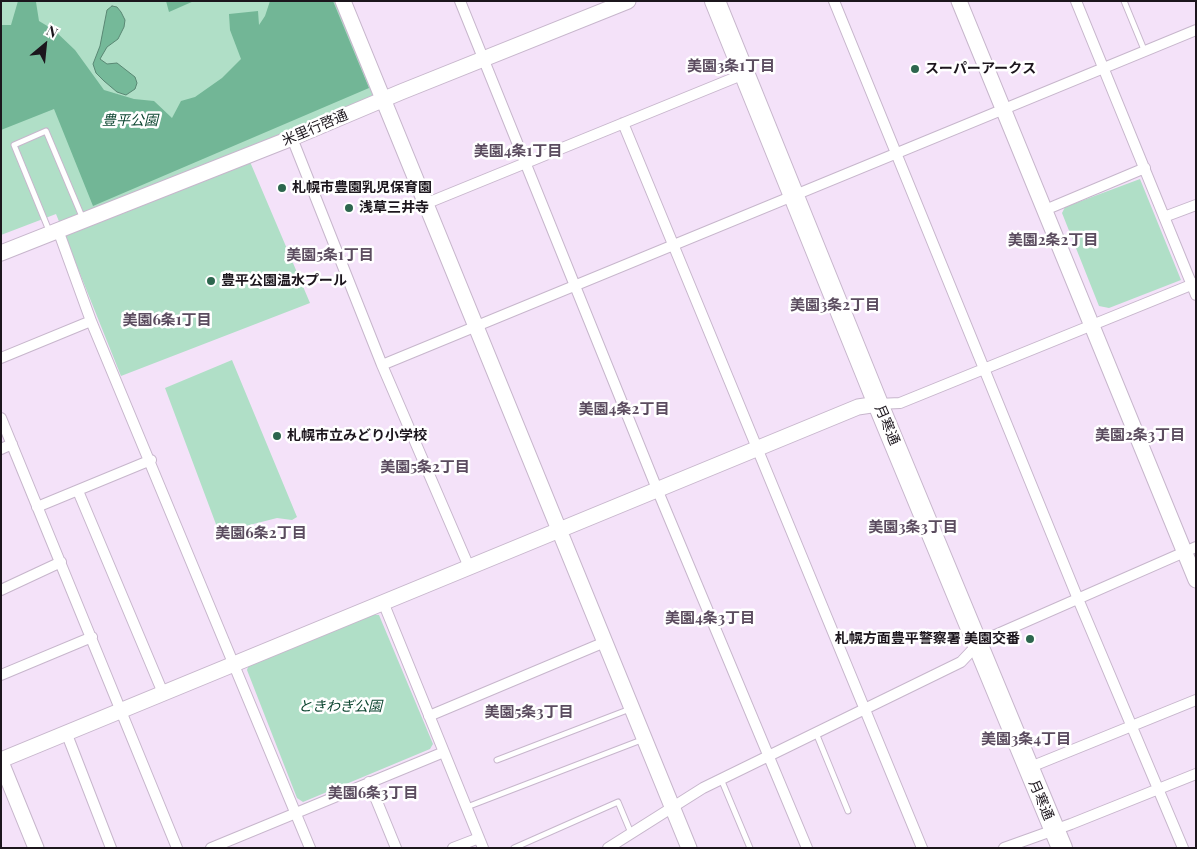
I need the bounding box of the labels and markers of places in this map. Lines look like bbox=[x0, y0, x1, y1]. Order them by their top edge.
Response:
place label: スーパーアークス bbox=[925, 61, 1036, 77]
marker: スーパーアークス bbox=[909, 63, 921, 75]
place label: 札幌市豊園乳児保育園 bbox=[292, 180, 432, 196]
marker: 札幌市豊園乳児保育園 bbox=[276, 182, 288, 194]
place label: 浅草三井寺 bbox=[359, 200, 429, 216]
marker: 浅草三井寺 bbox=[343, 202, 355, 214]
place label: 豊平公園温水プール bbox=[221, 273, 347, 289]
marker: 豊平公園温水プール bbox=[205, 275, 217, 287]
place label: 札幌市立みどり小学校 bbox=[287, 428, 427, 444]
marker: 札幌市立みどり小学校 bbox=[271, 430, 283, 442]
place label: 札幌方面豊平警察署 美園交番 bbox=[835, 631, 1020, 647]
marker: 札幌方面豊平警察署 美園交番 bbox=[1024, 633, 1036, 645]

